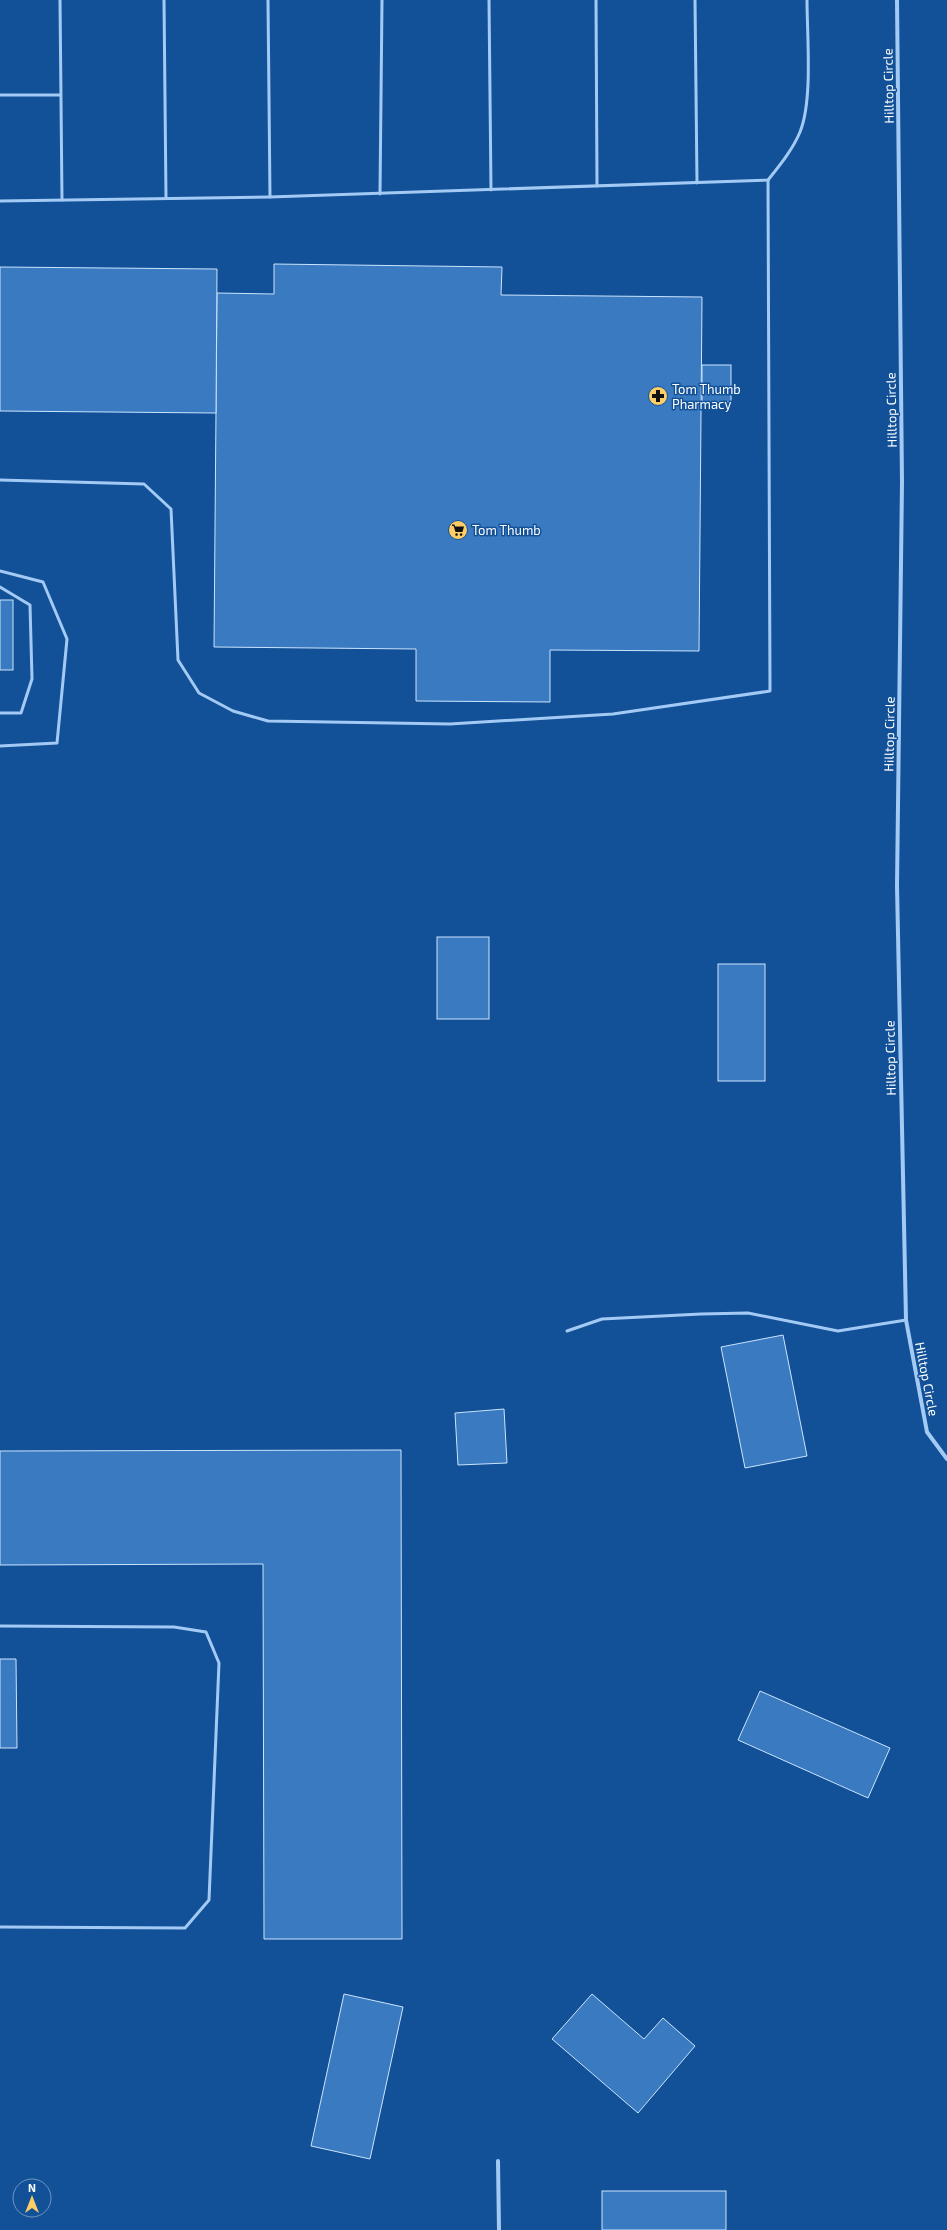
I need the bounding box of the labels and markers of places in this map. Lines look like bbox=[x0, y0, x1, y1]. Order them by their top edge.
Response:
place label: Tom Thumb Pharmacy bbox=[672, 381, 741, 412]
pharmacy icon: Tom Thumb Pharmacy bbox=[647, 385, 669, 407]
supermarket icon: Tom Thumb bbox=[447, 519, 469, 541]
place label: Tom Thumb bbox=[472, 522, 541, 538]

